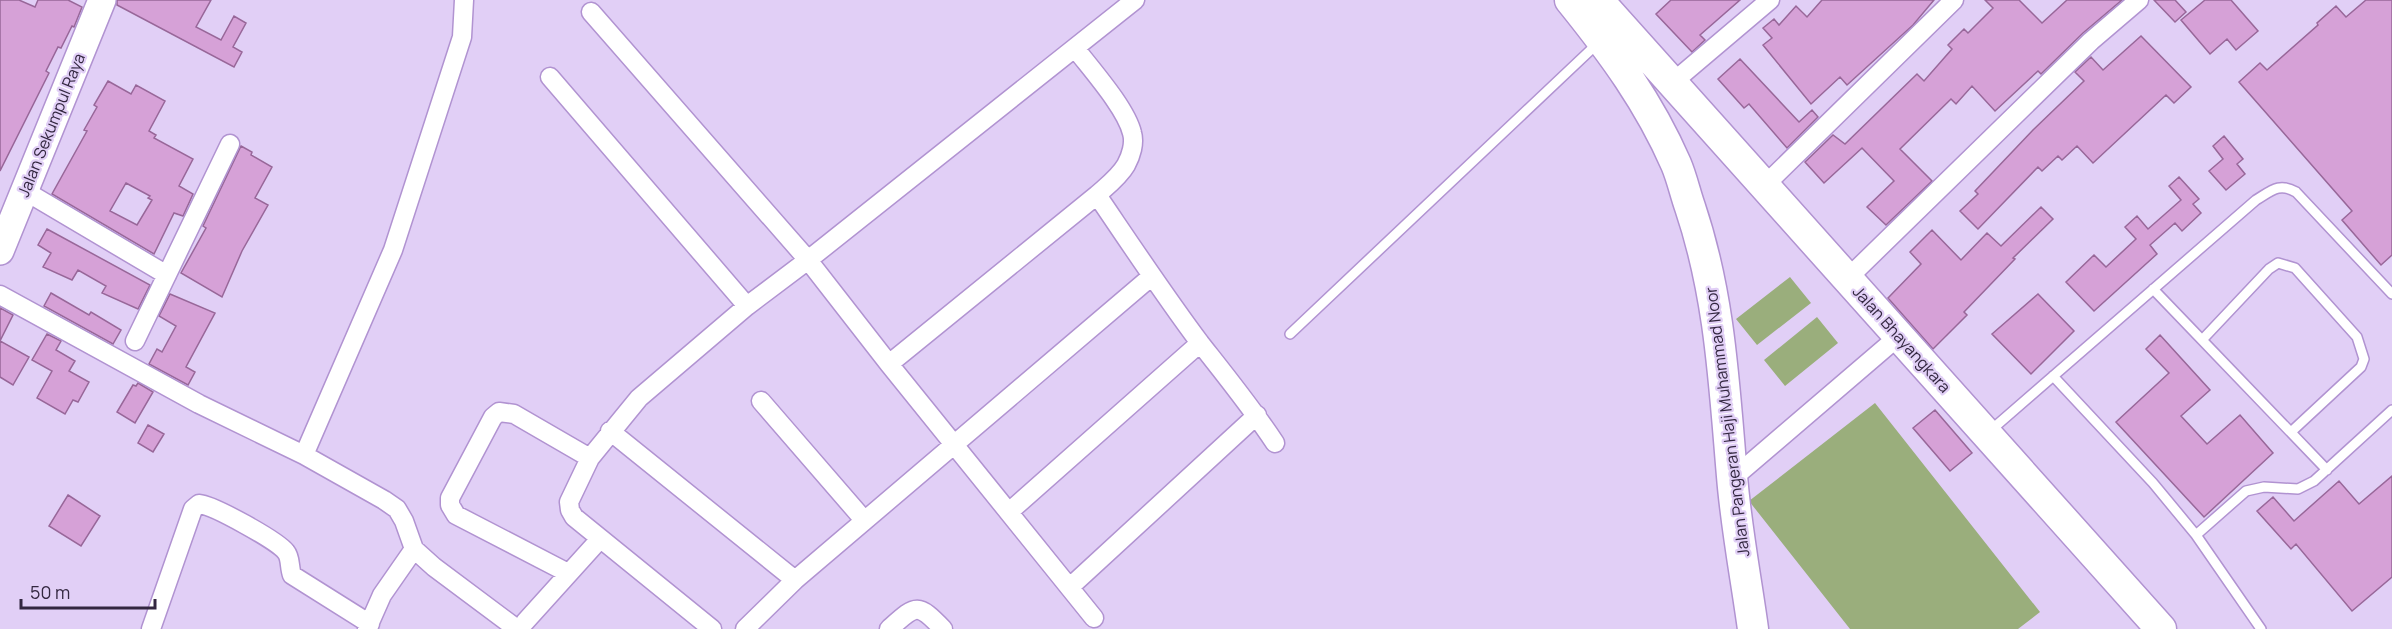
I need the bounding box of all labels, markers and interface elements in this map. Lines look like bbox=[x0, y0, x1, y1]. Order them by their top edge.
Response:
street label: Jalan Sekumpul Raya bbox=[12, 50, 90, 200]
street label: Jalan Bhayangkara bbox=[1848, 281, 1956, 397]
street label: Jalan Pangeran Haji Muhammad Noor bbox=[1700, 286, 1754, 558]
scale bar bbox=[21, 572, 154, 610]
text: 50 m bbox=[30, 580, 70, 604]

